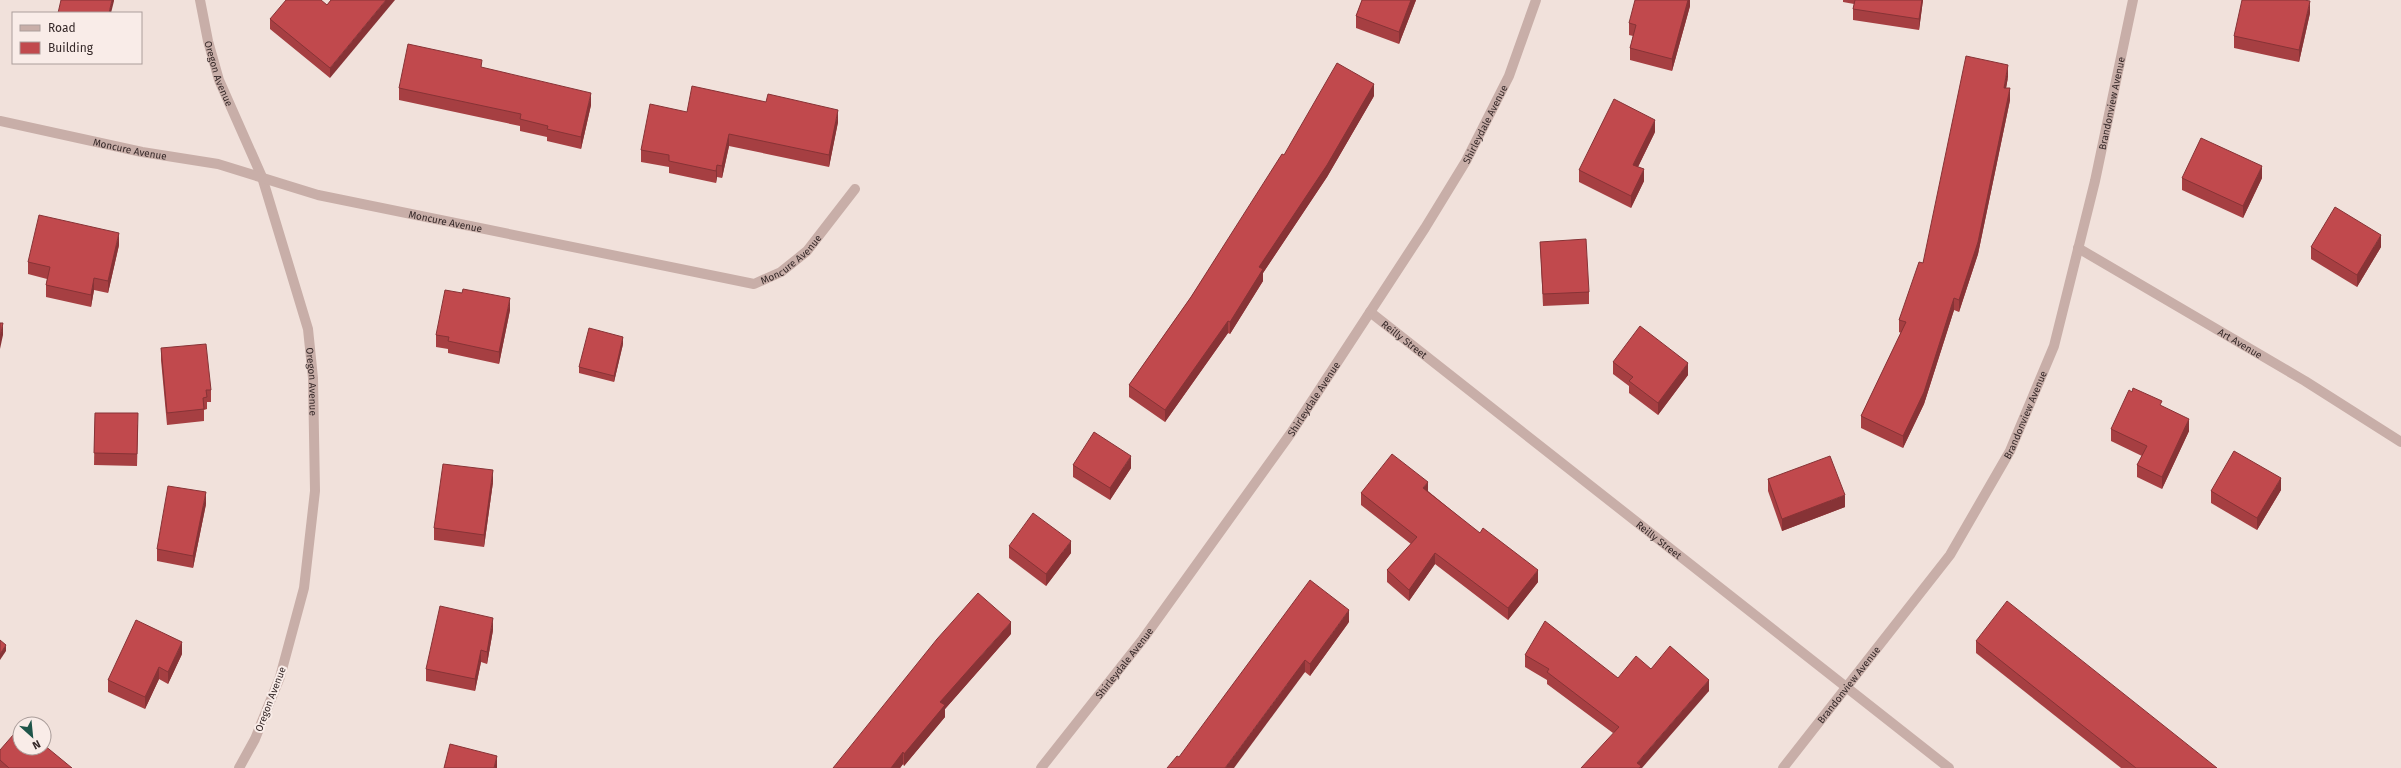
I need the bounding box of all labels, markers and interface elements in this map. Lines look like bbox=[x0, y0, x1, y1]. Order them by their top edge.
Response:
legend bbox=[12, 12, 142, 64]
text: Road bbox=[48, 21, 76, 35]
street label: Oregon Avenue bbox=[201, 40, 235, 108]
text: Building bbox=[48, 41, 94, 55]
street label: Brandonview Avenue bbox=[2097, 56, 2128, 151]
street label: Shirleydale Avenue bbox=[1461, 83, 1511, 166]
street label: Moncure Avenue bbox=[92, 136, 168, 163]
street label: Moncure Avenue bbox=[407, 209, 483, 235]
street label: Moncure Avenue bbox=[759, 233, 824, 287]
street label: Reilly Street bbox=[1379, 318, 1429, 362]
street label: Art Avenue bbox=[2215, 326, 2264, 361]
street label: Oregon Avenue bbox=[303, 347, 319, 416]
street label: Shirleydale Avenue bbox=[1285, 360, 1343, 439]
street label: Brandonview Avenue bbox=[2002, 369, 2050, 462]
street label: Reilly Street bbox=[1633, 519, 1684, 562]
street label: Shirleydale Avenue bbox=[1093, 626, 1156, 701]
street label: Brandonview Avenue bbox=[1815, 644, 1883, 726]
street label: Oregon Avenue bbox=[253, 665, 289, 733]
north arrow bbox=[12, 716, 52, 756]
text: N bbox=[30, 737, 43, 752]

